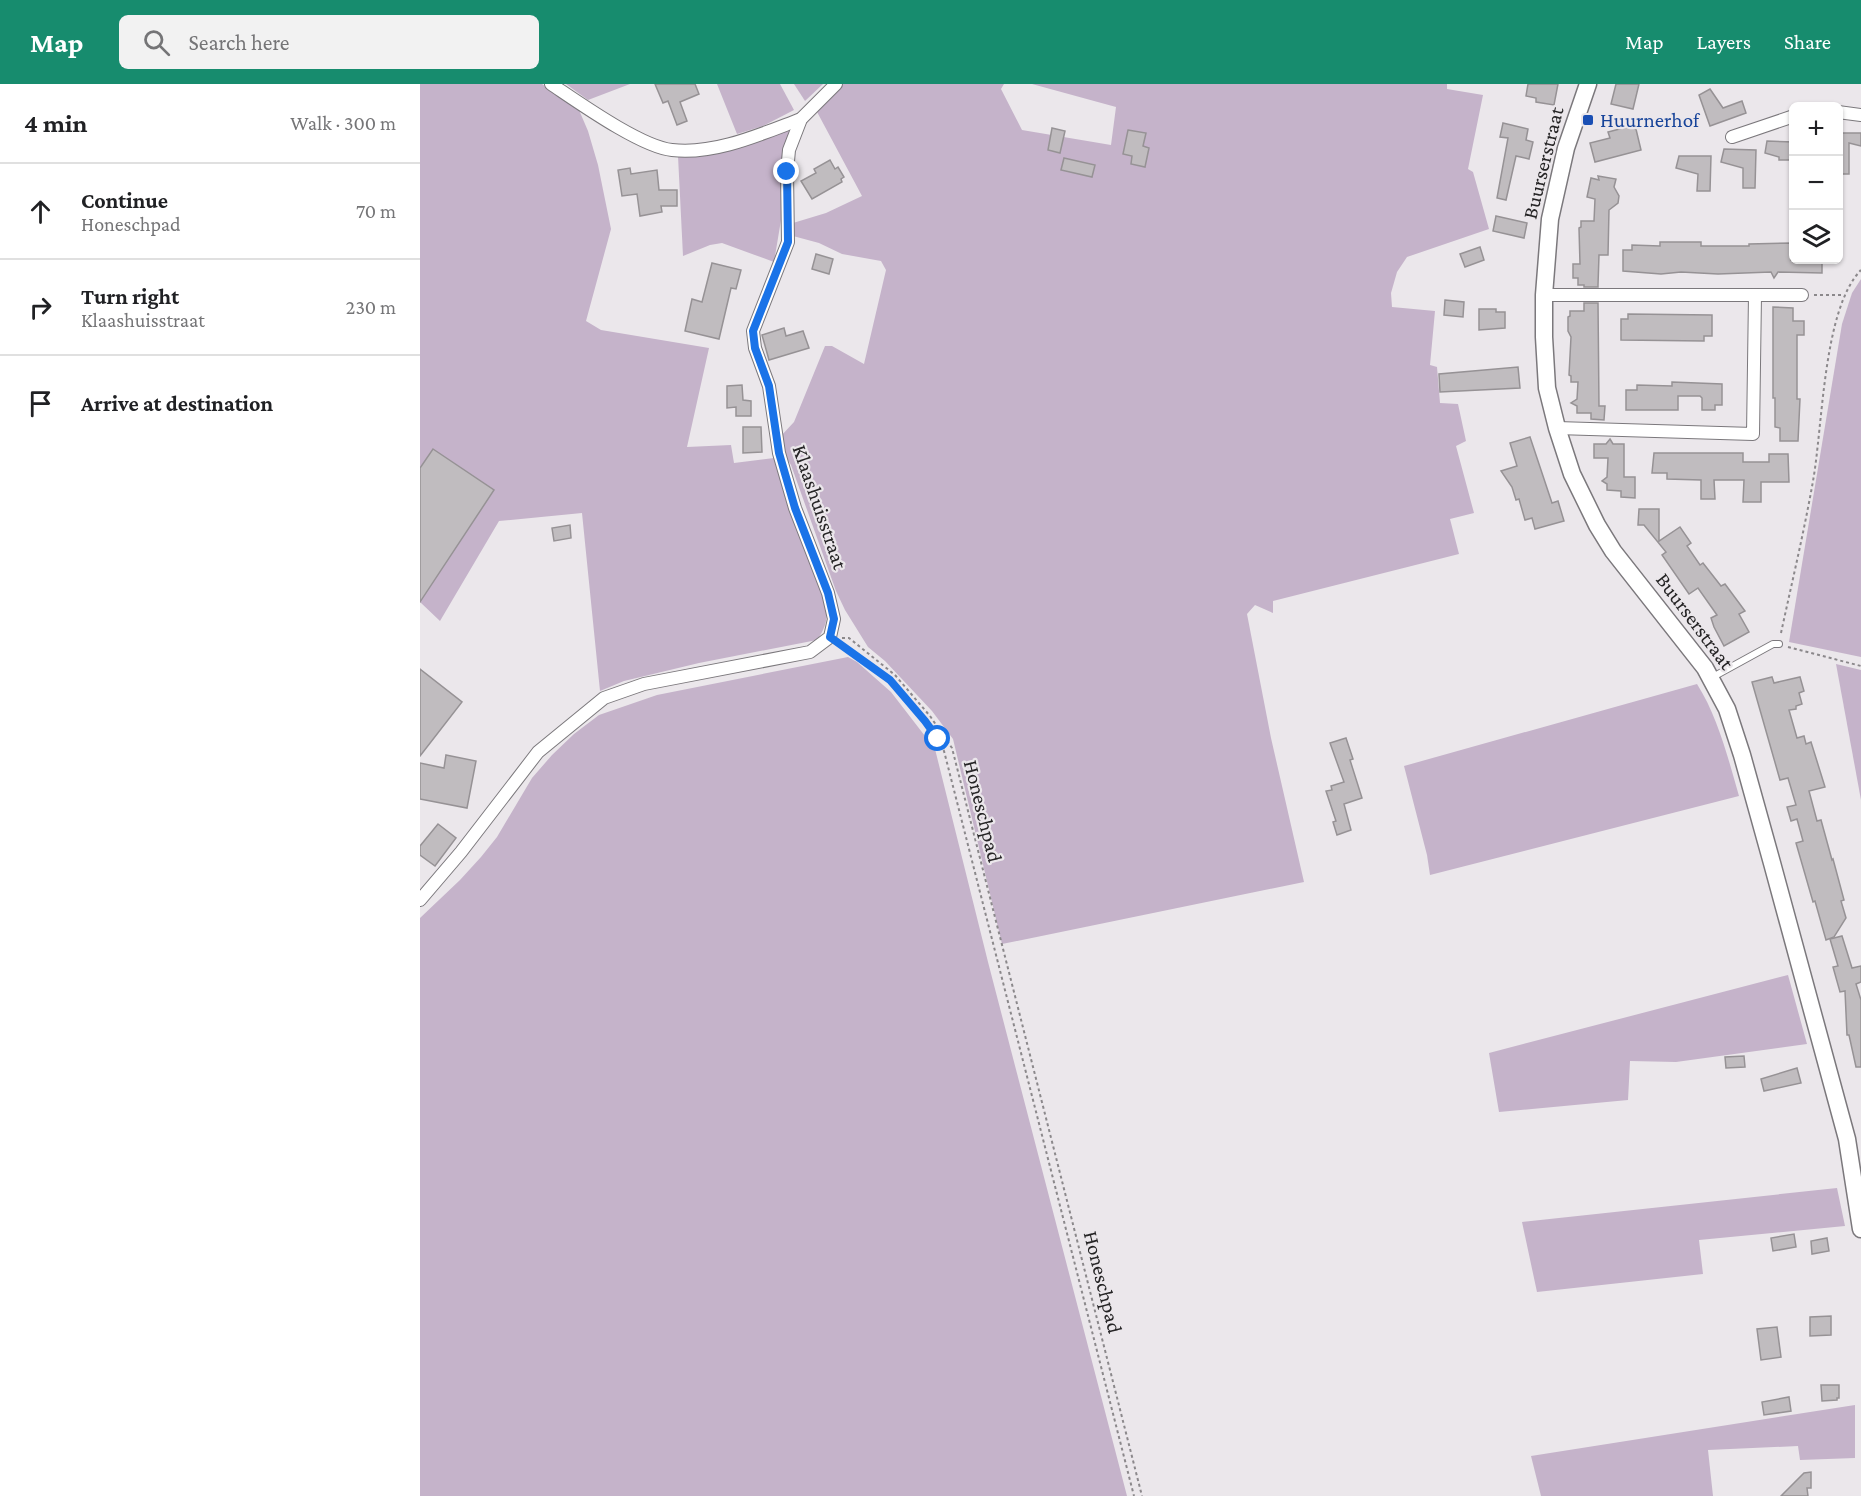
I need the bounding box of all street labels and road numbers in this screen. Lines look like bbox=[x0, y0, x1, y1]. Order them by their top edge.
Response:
street label: Buurserstraat bbox=[1518, 104, 1569, 221]
street label: Klaashuisstraat bbox=[787, 442, 853, 573]
street label: Buurserstraat bbox=[1651, 568, 1740, 675]
street label: Honeschpad bbox=[959, 757, 1007, 865]
street label: Honeschpad bbox=[1079, 1228, 1127, 1336]

